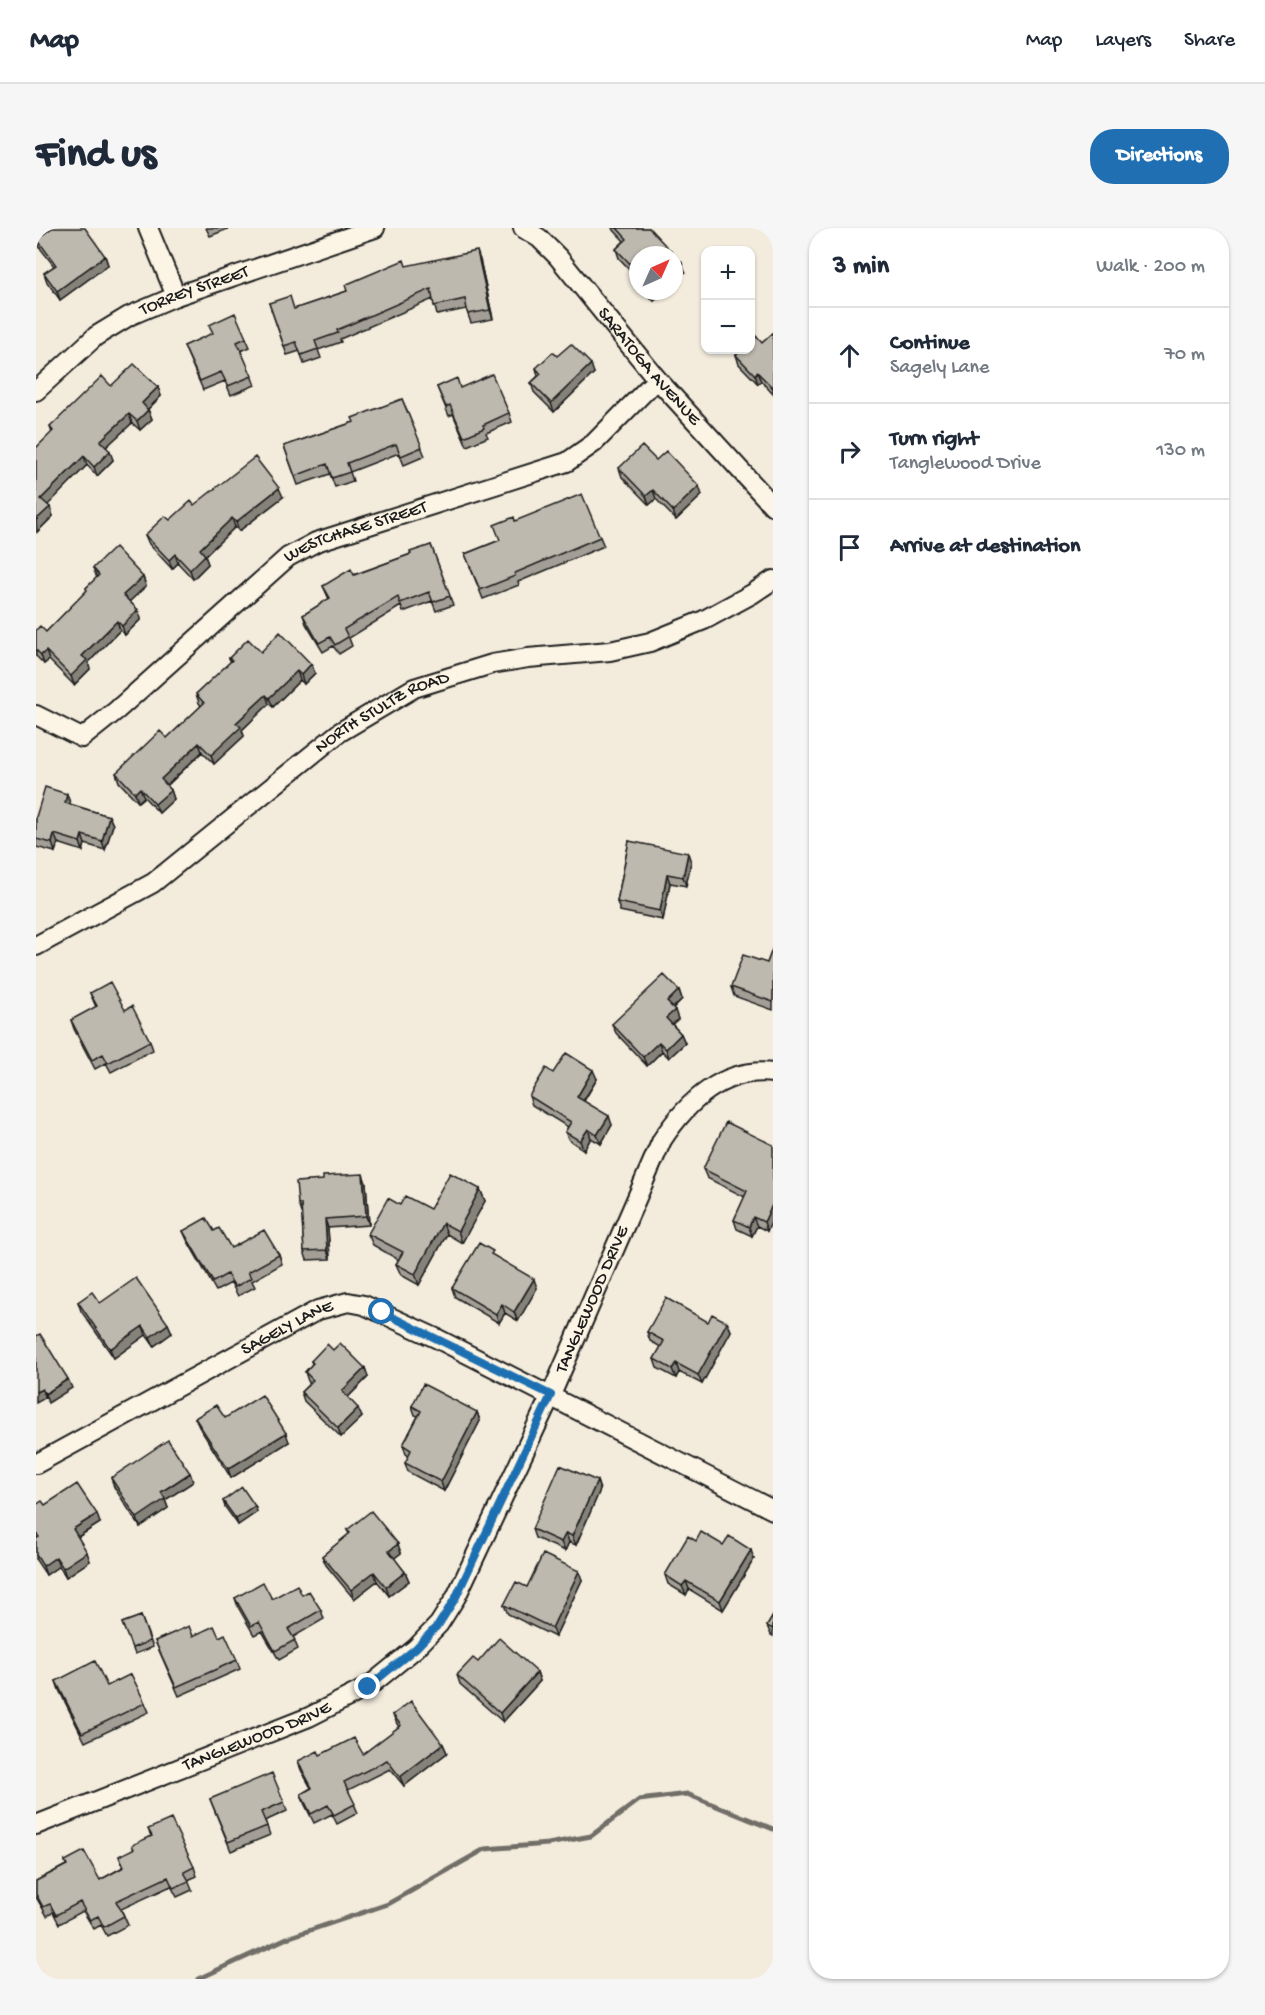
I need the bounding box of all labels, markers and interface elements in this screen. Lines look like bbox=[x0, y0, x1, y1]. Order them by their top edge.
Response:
text: Map bbox=[30, 25, 79, 58]
text: Map bbox=[1026, 29, 1062, 54]
text: Layers bbox=[1095, 29, 1151, 54]
text: Share bbox=[1184, 29, 1235, 54]
button: Directions bbox=[1090, 129, 1229, 184]
text: Find us bbox=[36, 132, 156, 181]
north arrow bbox=[629, 246, 683, 300]
map controls bbox=[701, 246, 755, 354]
button: + bbox=[701, 246, 755, 300]
text: 3 min bbox=[833, 252, 889, 283]
text: Walk · 200 m bbox=[1096, 256, 1205, 279]
street label: TORREY STREET bbox=[136, 261, 253, 321]
button: − bbox=[701, 300, 755, 354]
street label: SARATOGA AVENUE bbox=[593, 303, 705, 430]
text: Continue bbox=[890, 331, 970, 357]
icon: ahead bbox=[833, 339, 866, 372]
text: 70 m bbox=[1164, 344, 1205, 367]
text: Sagely Lane bbox=[890, 357, 989, 380]
text: Turn right bbox=[890, 427, 978, 453]
icon: right bbox=[833, 435, 866, 468]
text: 130 m bbox=[1156, 440, 1205, 463]
text: Tanglewood Drive bbox=[890, 453, 1041, 476]
street label: WESTCHASE STREET bbox=[280, 497, 430, 568]
icon: arrive bbox=[833, 531, 866, 564]
text: Arrive at destination bbox=[890, 534, 1080, 560]
street label: NORTH STULTZ ROAD bbox=[311, 667, 452, 758]
street label: TANGLEWOOD DRIVE bbox=[551, 1222, 634, 1377]
street label: SAGELY LANE bbox=[238, 1296, 336, 1360]
route start bbox=[368, 1298, 394, 1324]
route end bbox=[354, 1673, 380, 1699]
street label: TANGLEWOOD DRIVE bbox=[179, 1697, 335, 1777]

